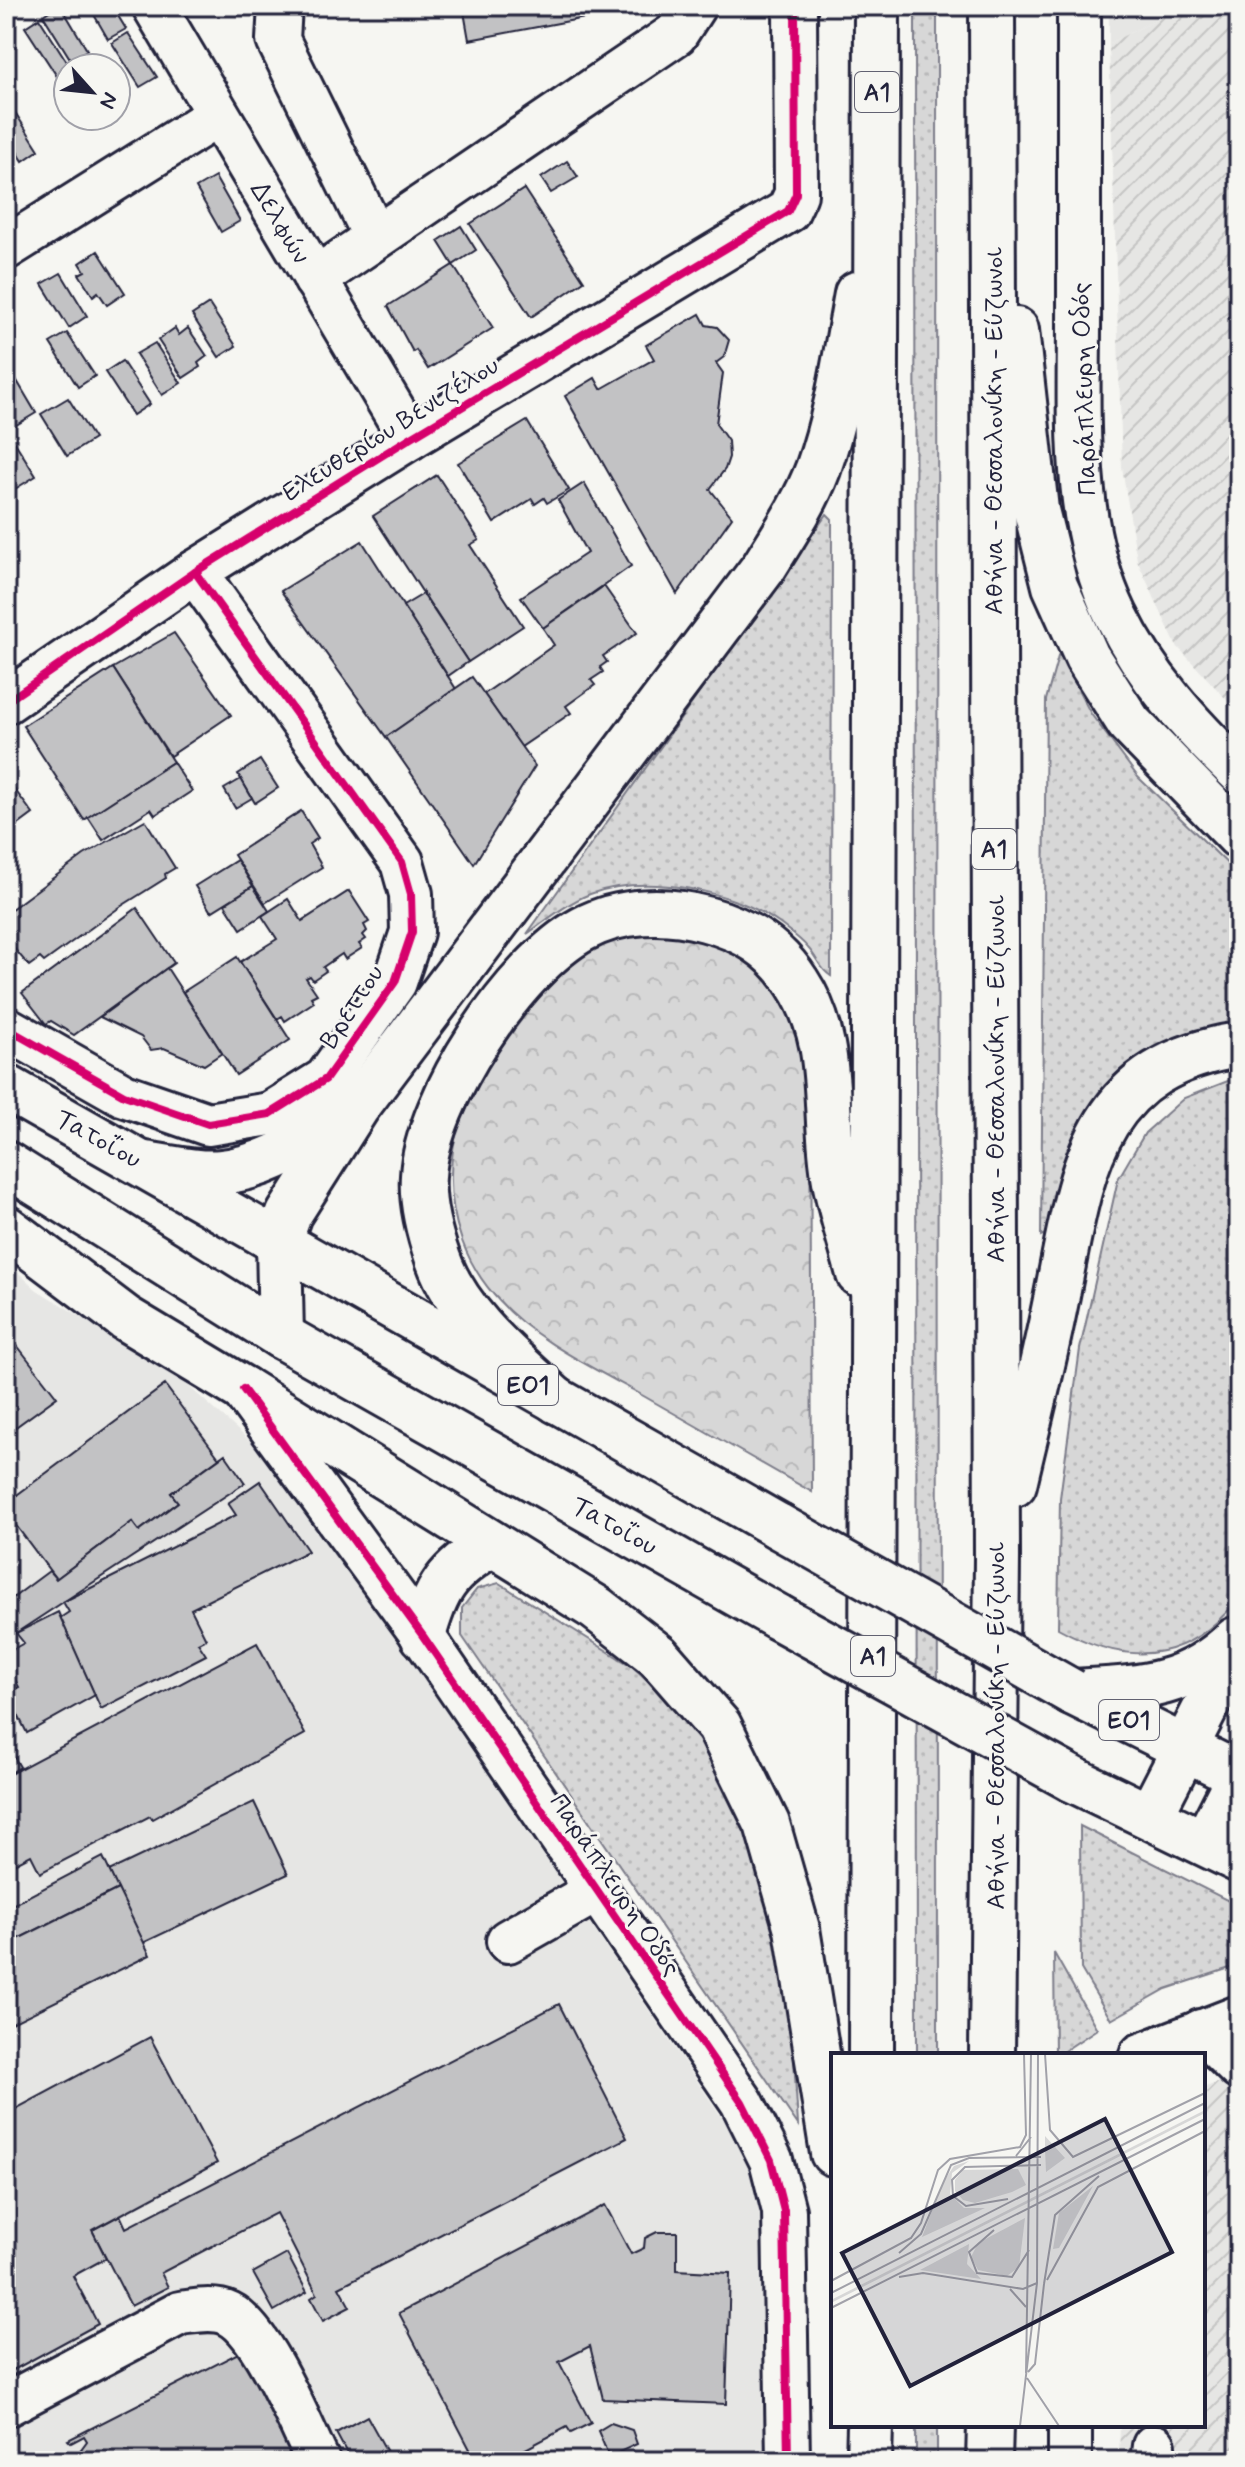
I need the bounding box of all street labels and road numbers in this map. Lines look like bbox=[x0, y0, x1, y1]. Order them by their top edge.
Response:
road number: Α1 bbox=[855, 72, 899, 112]
street label: Δελφών bbox=[241, 176, 317, 271]
street label: Αθήνα - Θεσσαλονίκη - Εύζωνοι bbox=[978, 247, 1012, 615]
street label: Παράπλευρη Οδός bbox=[1064, 282, 1106, 496]
street label: Ελευθερίου Βενιζέλου bbox=[276, 349, 506, 510]
road number: Α1 bbox=[972, 829, 1016, 869]
street label: Αθήνα - Θεσσαλονίκη - Εύζωνοι bbox=[980, 895, 1014, 1263]
street label: Βρεττου bbox=[313, 959, 392, 1056]
street label: Τατοΐου bbox=[49, 1102, 147, 1177]
road number: ΕΟ1 bbox=[498, 1365, 558, 1405]
street label: Τατοΐου bbox=[565, 1489, 663, 1564]
street label: Αθήνα - Θεσσαλονίκη - Εύζωνοι bbox=[980, 1542, 1014, 1910]
road number: Α1 bbox=[851, 1636, 895, 1676]
road number: ΕΟ1 bbox=[1099, 1700, 1159, 1740]
street label: Παράπλευρη Οδός bbox=[541, 1787, 688, 1983]

